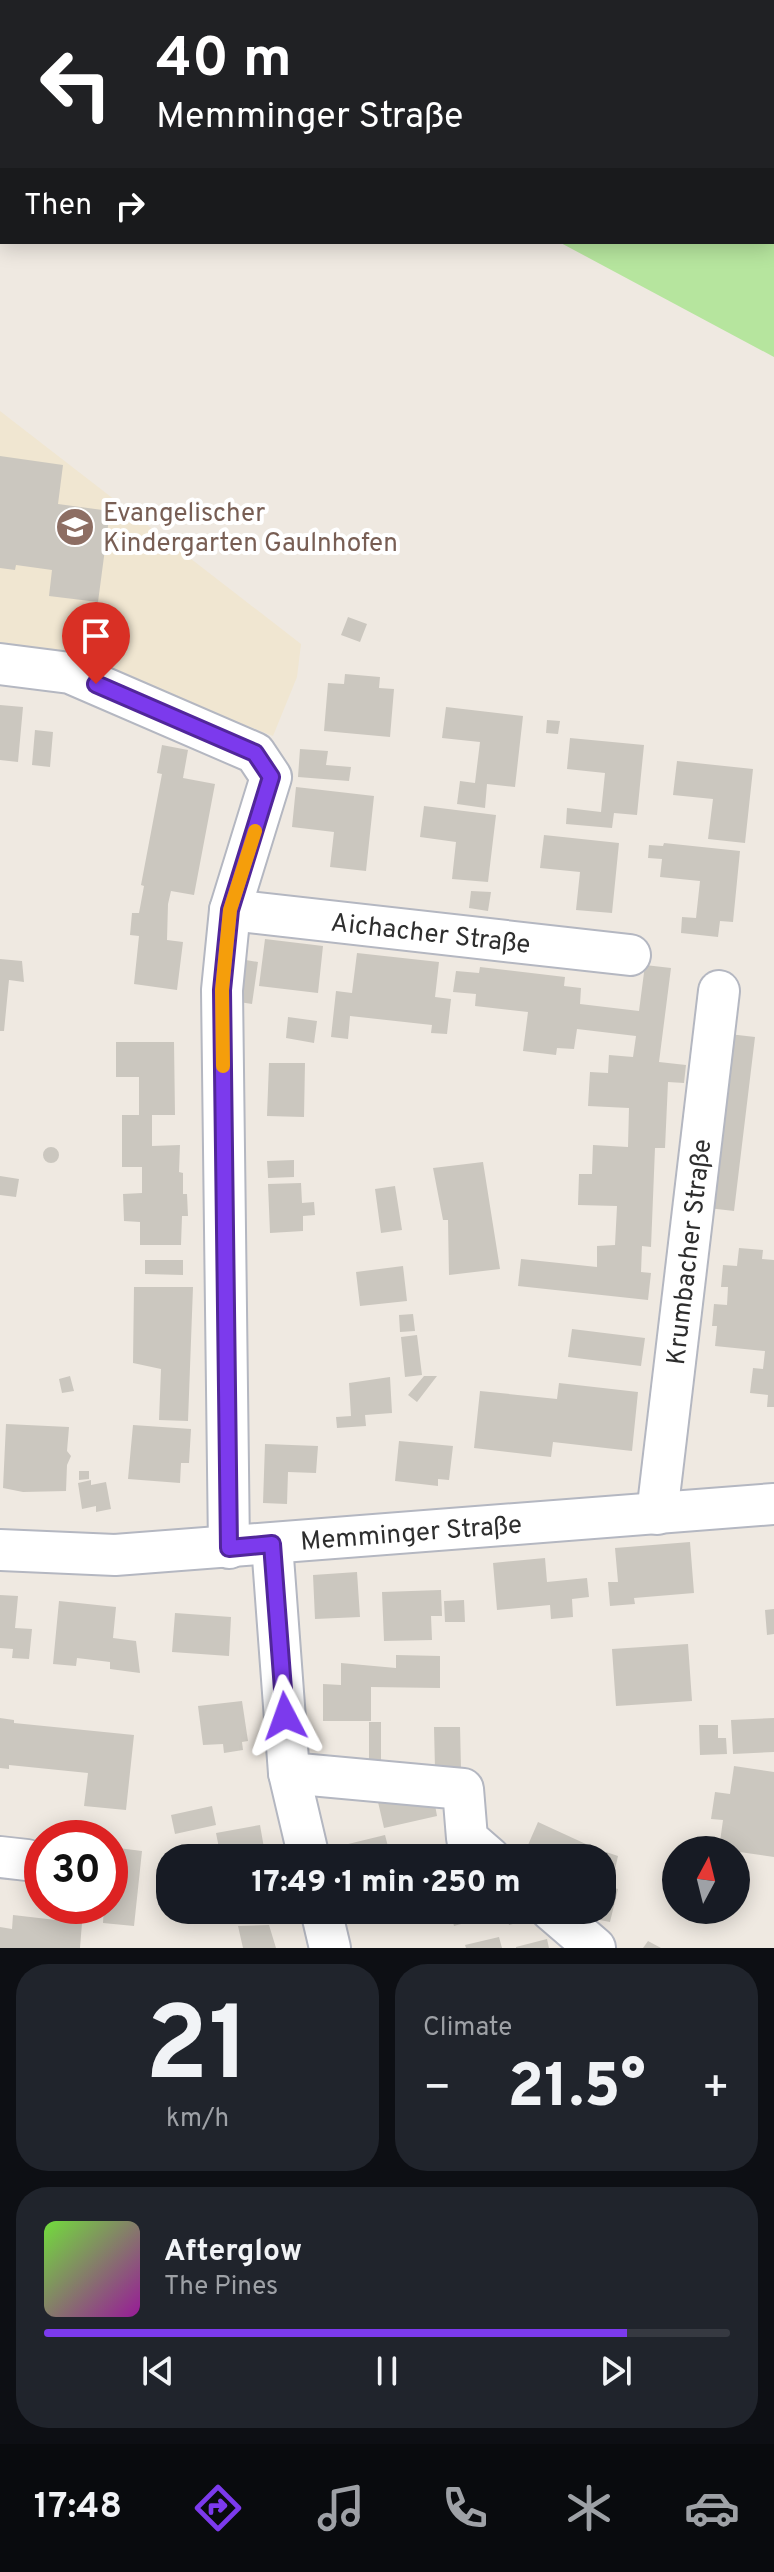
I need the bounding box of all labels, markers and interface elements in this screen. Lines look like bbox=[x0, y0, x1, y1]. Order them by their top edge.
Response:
text: 40 m bbox=[156, 26, 292, 96]
icon: left bbox=[24, 32, 128, 136]
text: Memminger Straße bbox=[156, 95, 463, 141]
icon: right bbox=[108, 184, 152, 228]
text: Then bbox=[24, 188, 92, 225]
place label: Evangelischer Kindergarten Gaulnhofen bbox=[103, 498, 398, 561]
school or university icon: Evangelischer Kindergarten Gaulnhofen bbox=[54, 506, 96, 548]
pin bbox=[62, 602, 130, 684]
icon: arrive bbox=[74, 614, 118, 658]
street label: Aichacher Straße bbox=[329, 907, 532, 963]
street label: Krumbacher Straße bbox=[661, 1137, 720, 1367]
street label: Memminger Straße bbox=[299, 1510, 523, 1560]
position arrow bbox=[243, 1674, 327, 1758]
speed limit sign: 30 bbox=[24, 1820, 128, 1924]
north arrow bbox=[662, 1836, 750, 1924]
map controls bbox=[662, 1836, 750, 1924]
text: 17:49 · 1 min · 250 m bbox=[251, 1865, 521, 1902]
text: 21 bbox=[145, 1985, 250, 2117]
text: Climate bbox=[423, 2012, 512, 2045]
text: 21.5° bbox=[507, 2052, 646, 2128]
text: − bbox=[423, 2062, 451, 2118]
text: + bbox=[702, 2062, 730, 2118]
text: km/h bbox=[166, 2103, 229, 2136]
text: Afterglow bbox=[164, 2234, 302, 2271]
text: The Pines bbox=[164, 2271, 278, 2304]
icon: previous bbox=[136, 2349, 180, 2393]
icon: pause bbox=[365, 2349, 409, 2393]
icon: next bbox=[594, 2349, 638, 2393]
icon: directions bbox=[190, 2480, 246, 2536]
icon: music bbox=[313, 2480, 369, 2536]
icon: phone bbox=[437, 2480, 493, 2536]
icon: climate bbox=[561, 2480, 617, 2536]
icon: car bbox=[684, 2480, 740, 2536]
text: 17:48 bbox=[34, 2485, 122, 2531]

